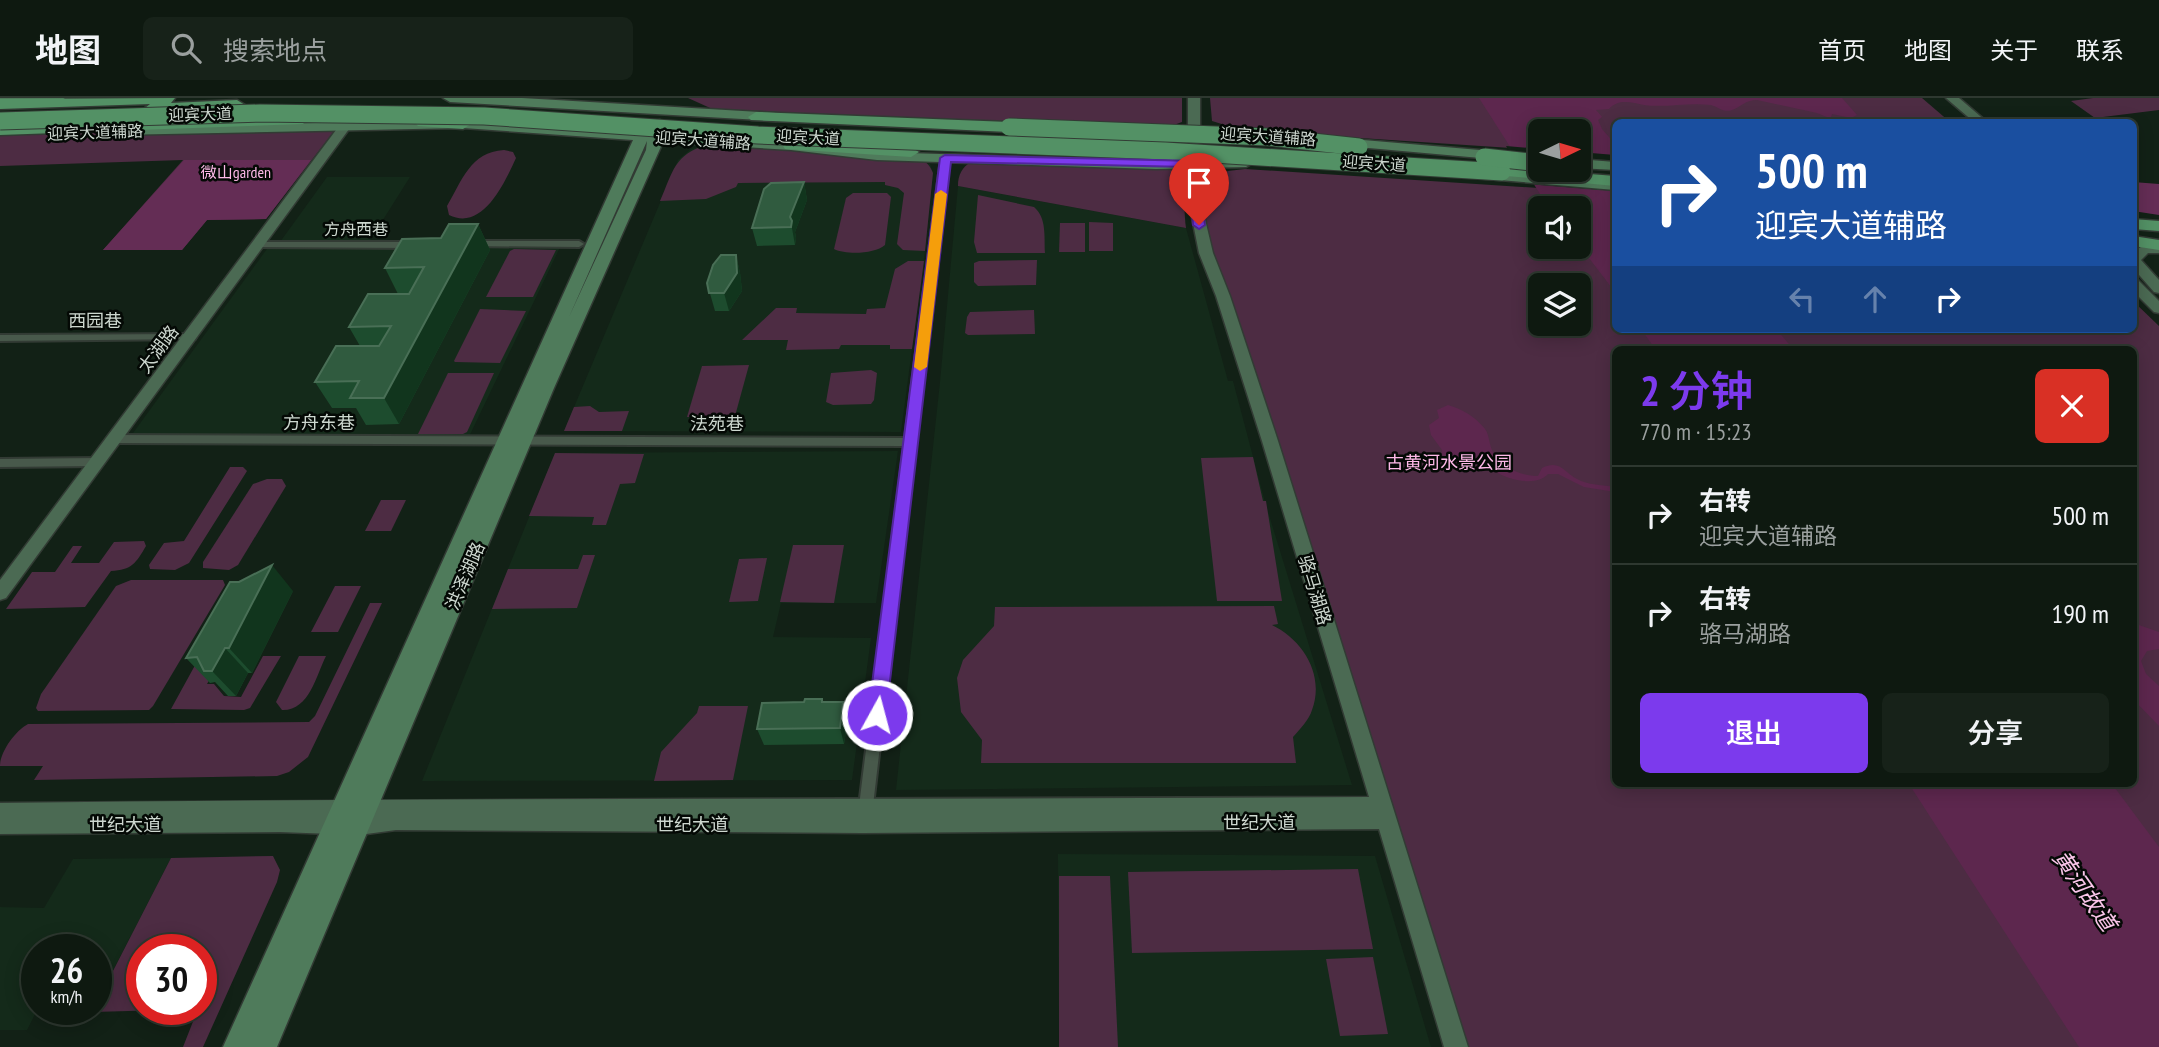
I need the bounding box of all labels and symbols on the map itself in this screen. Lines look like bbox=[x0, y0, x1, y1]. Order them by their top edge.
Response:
street label: 迎宾大道 bbox=[168, 103, 232, 125]
north arrow bbox=[1528, 119, 1591, 182]
street label: 迎宾大道辅路 bbox=[47, 120, 143, 144]
street label: 迎宾大道辅路 bbox=[1219, 123, 1317, 149]
street label: 迎宾大道 bbox=[776, 125, 840, 149]
street label: 迎宾大道辅路 bbox=[654, 127, 752, 153]
street label: 迎宾大道 bbox=[1341, 151, 1407, 175]
pin bbox=[1169, 153, 1229, 225]
park label: 微山garden bbox=[201, 162, 271, 182]
street label: 方舟西巷 bbox=[324, 219, 388, 239]
street label: 西园巷 bbox=[68, 309, 122, 332]
street label: 太湖路 bbox=[133, 321, 183, 377]
street label: 方舟东巷 bbox=[283, 411, 355, 434]
street label: 法苑巷 bbox=[690, 412, 744, 435]
park label: 古黄河水景公园 bbox=[1386, 451, 1512, 474]
street label: 洪泽湖路 bbox=[440, 538, 490, 614]
street label: 骆马湖路 bbox=[1293, 552, 1337, 628]
position arrow bbox=[840, 678, 914, 752]
street label: 世纪大道 bbox=[1223, 811, 1295, 834]
street label: 世纪大道 bbox=[89, 813, 161, 836]
street label: 世纪大道 bbox=[656, 813, 728, 836]
water label: 黄河故道 bbox=[2047, 844, 2125, 938]
speed limit sign: 30 bbox=[126, 934, 217, 1025]

